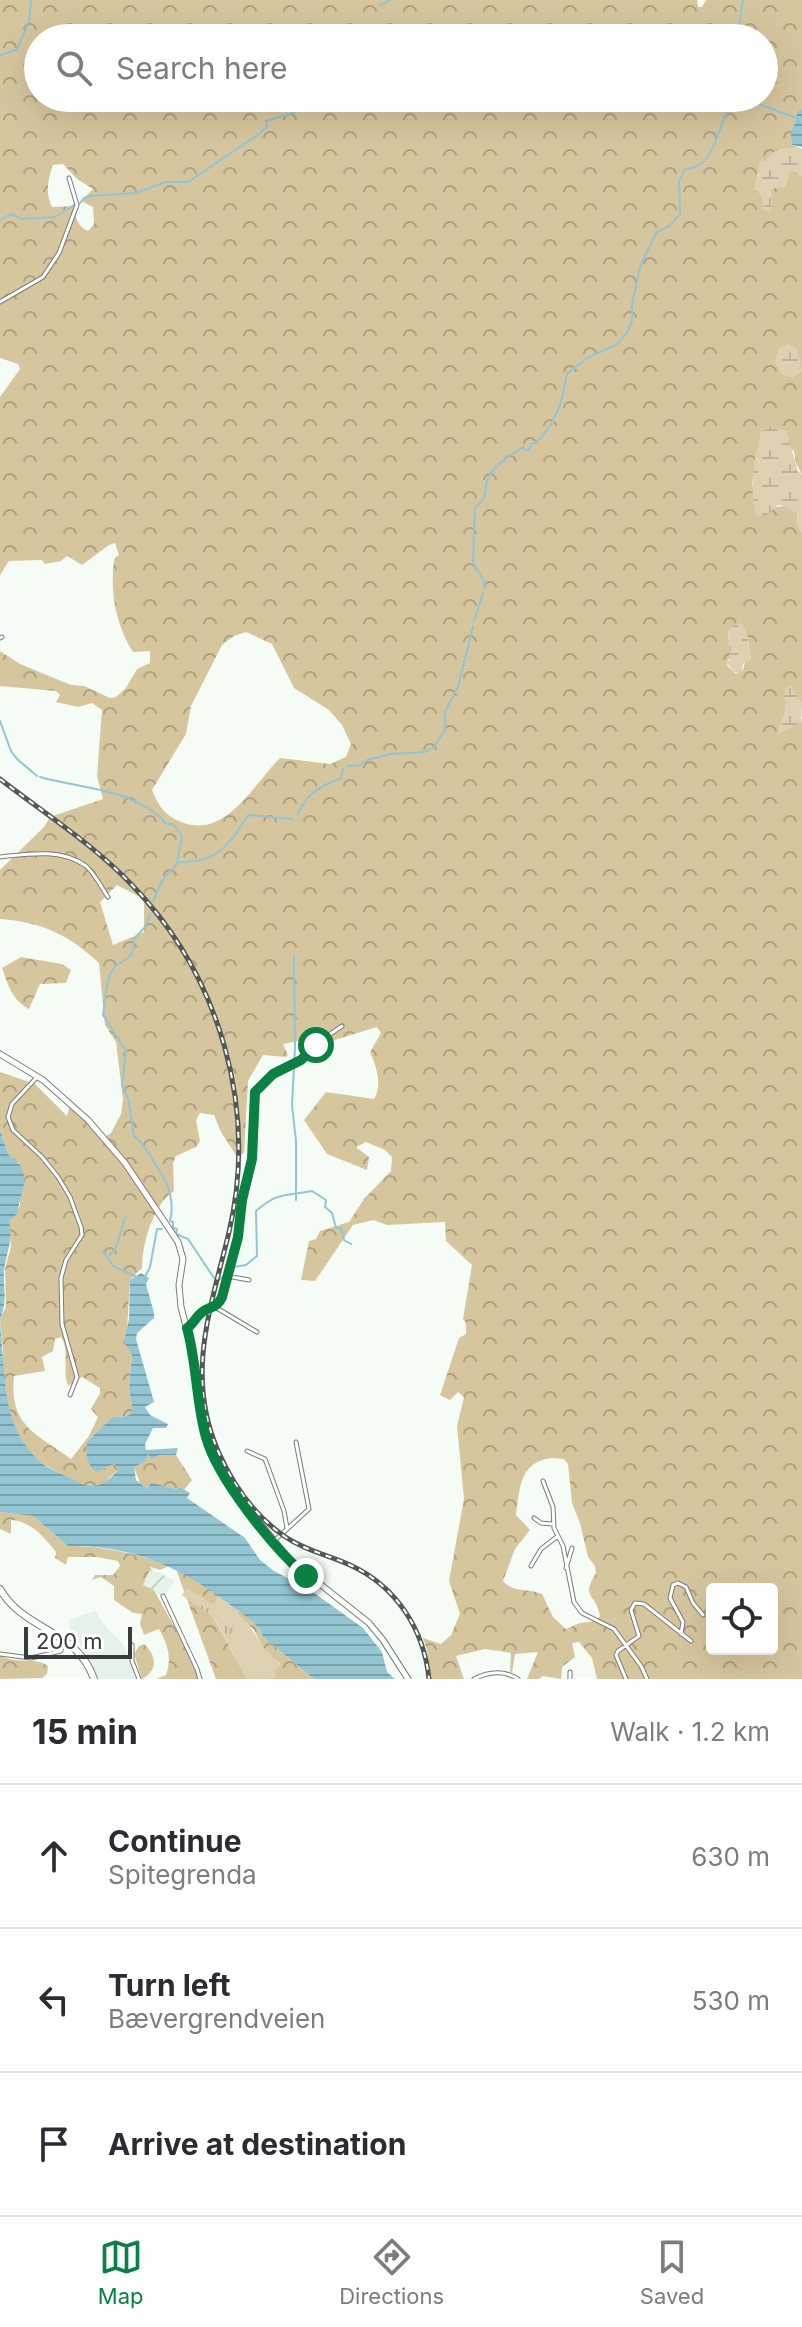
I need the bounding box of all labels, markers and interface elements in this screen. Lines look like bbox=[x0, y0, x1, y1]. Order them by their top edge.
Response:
search box bbox=[24, 24, 778, 112]
icon: search bbox=[52, 46, 96, 90]
text: Search here bbox=[116, 50, 288, 86]
route start bbox=[298, 1027, 334, 1063]
route end bbox=[288, 1558, 324, 1594]
map controls bbox=[706, 1583, 778, 1655]
button: locate bbox=[706, 1583, 778, 1655]
scale bar bbox=[24, 1623, 132, 1659]
text: 200 m bbox=[36, 1628, 103, 1654]
text: 15 min bbox=[32, 1711, 138, 1752]
text: Walk · 1.2 km bbox=[610, 1716, 770, 1747]
text: Continue bbox=[108, 1823, 242, 1859]
icon: ahead bbox=[32, 1834, 76, 1878]
text: 630 m bbox=[691, 1841, 770, 1872]
text: Spitegrenda bbox=[108, 1859, 257, 1890]
text: Turn left bbox=[108, 1967, 230, 2003]
icon: left bbox=[32, 1978, 76, 2022]
text: 530 m bbox=[692, 1985, 770, 2016]
text: Bævergrendveien bbox=[108, 2003, 325, 2034]
icon: arrive bbox=[32, 2122, 76, 2166]
text: Arrive at destination bbox=[108, 2126, 406, 2162]
tab: Map bbox=[98, 2235, 144, 2309]
tab: Directions bbox=[339, 2235, 444, 2309]
tab: Saved bbox=[640, 2235, 704, 2309]

